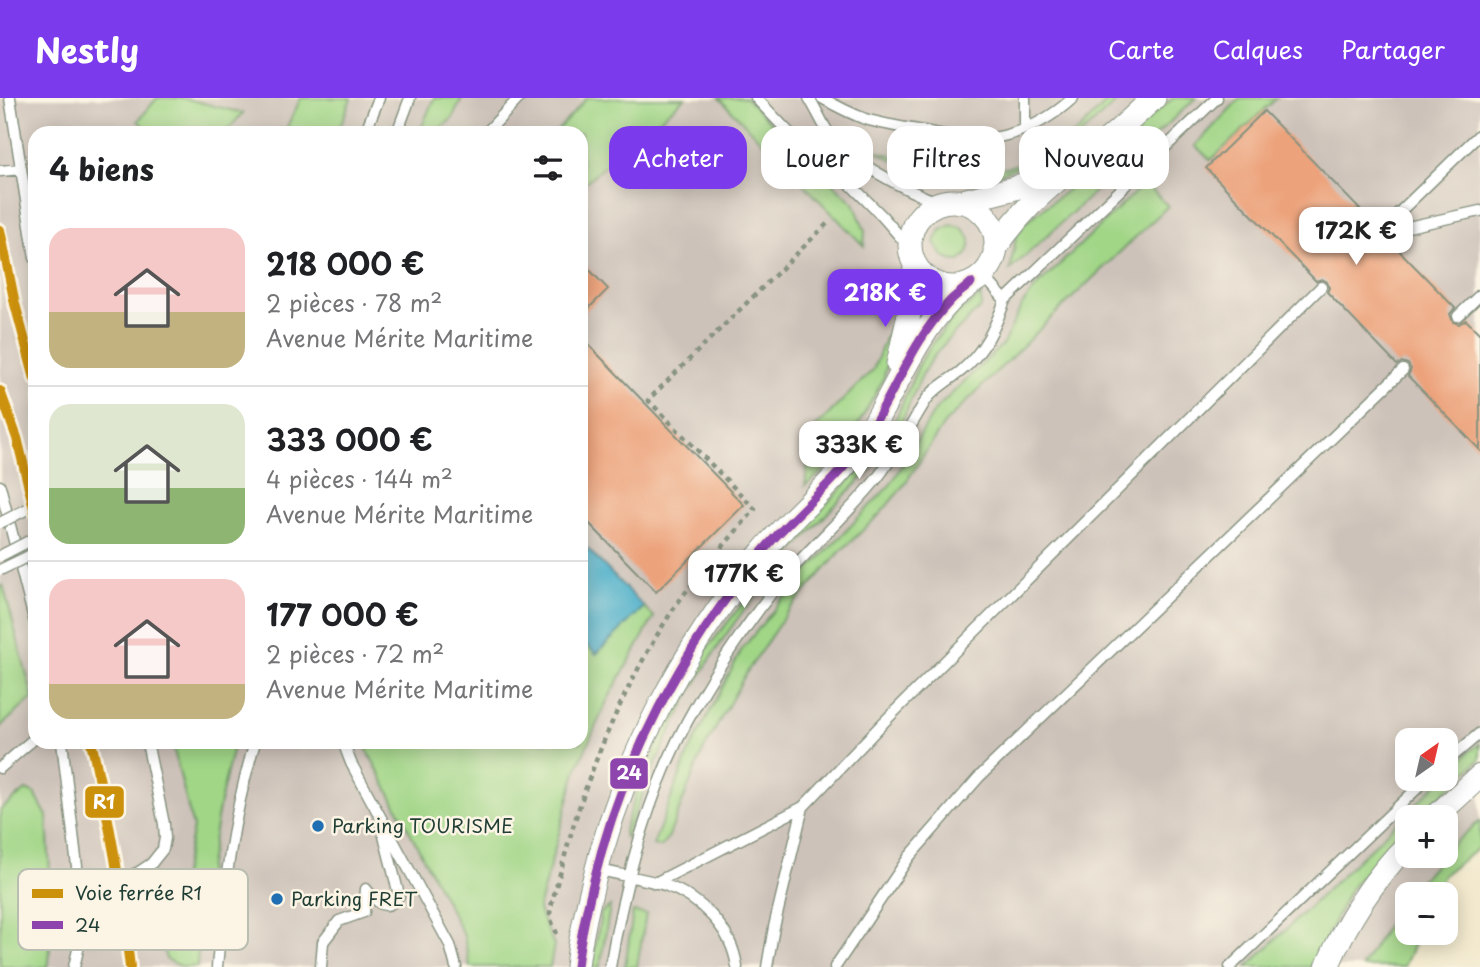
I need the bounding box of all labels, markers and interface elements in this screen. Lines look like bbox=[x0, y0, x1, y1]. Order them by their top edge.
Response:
text: Nestly bbox=[35, 24, 139, 74]
text: Carte bbox=[1108, 31, 1174, 67]
text: Calques bbox=[1212, 31, 1303, 67]
text: Partager bbox=[1341, 31, 1445, 67]
chip: Acheter bbox=[609, 126, 747, 189]
chip: Louer bbox=[761, 126, 873, 189]
chip: Filtres bbox=[887, 126, 1005, 189]
chip: Nouveau bbox=[1019, 126, 1169, 189]
text: 4 biens bbox=[49, 146, 154, 191]
icon: filters bbox=[529, 149, 567, 187]
pin: 172K € bbox=[1299, 208, 1413, 267]
text: 172K € bbox=[1315, 212, 1397, 247]
text: 218 000 € bbox=[266, 240, 424, 285]
icon: home bbox=[105, 256, 189, 340]
pin: 218K € bbox=[828, 270, 942, 329]
text: 218K € bbox=[843, 274, 927, 309]
text: 2 pièces · 78 m² bbox=[266, 285, 442, 320]
text: Avenue Mérite Maritime bbox=[266, 320, 533, 355]
text: 333 000 € bbox=[266, 416, 433, 461]
pin: 333K € bbox=[802, 422, 916, 481]
text: 333K € bbox=[815, 426, 903, 461]
icon: home bbox=[105, 432, 189, 516]
text: 4 pièces · 144 m² bbox=[266, 461, 453, 496]
text: Avenue Mérite Maritime bbox=[266, 496, 533, 531]
pin: 177K € bbox=[687, 550, 801, 610]
text: 177K € bbox=[704, 555, 784, 590]
text: 177 000 € bbox=[266, 591, 419, 636]
icon: home bbox=[105, 607, 189, 691]
text: 2 pièces · 72 m² bbox=[266, 636, 444, 671]
text: Avenue Mérite Maritime bbox=[266, 671, 533, 706]
north arrow bbox=[1395, 728, 1458, 791]
map controls bbox=[1395, 728, 1458, 945]
line badge: 24 bbox=[609, 757, 649, 790]
text: 24 bbox=[616, 758, 642, 786]
line badge: R1 bbox=[84, 785, 125, 819]
text: R1 bbox=[93, 787, 115, 815]
button: + bbox=[1395, 805, 1458, 868]
place label: Parking TOURISME bbox=[332, 811, 513, 839]
marker: Parking TOURISME bbox=[310, 818, 326, 834]
legend bbox=[18, 869, 248, 950]
text: Voie ferrée R1 bbox=[75, 878, 202, 906]
button: − bbox=[1395, 882, 1458, 945]
place label: Parking FRET bbox=[291, 884, 417, 912]
marker: Parking FRET bbox=[269, 891, 285, 907]
text: 24 bbox=[75, 910, 101, 938]

